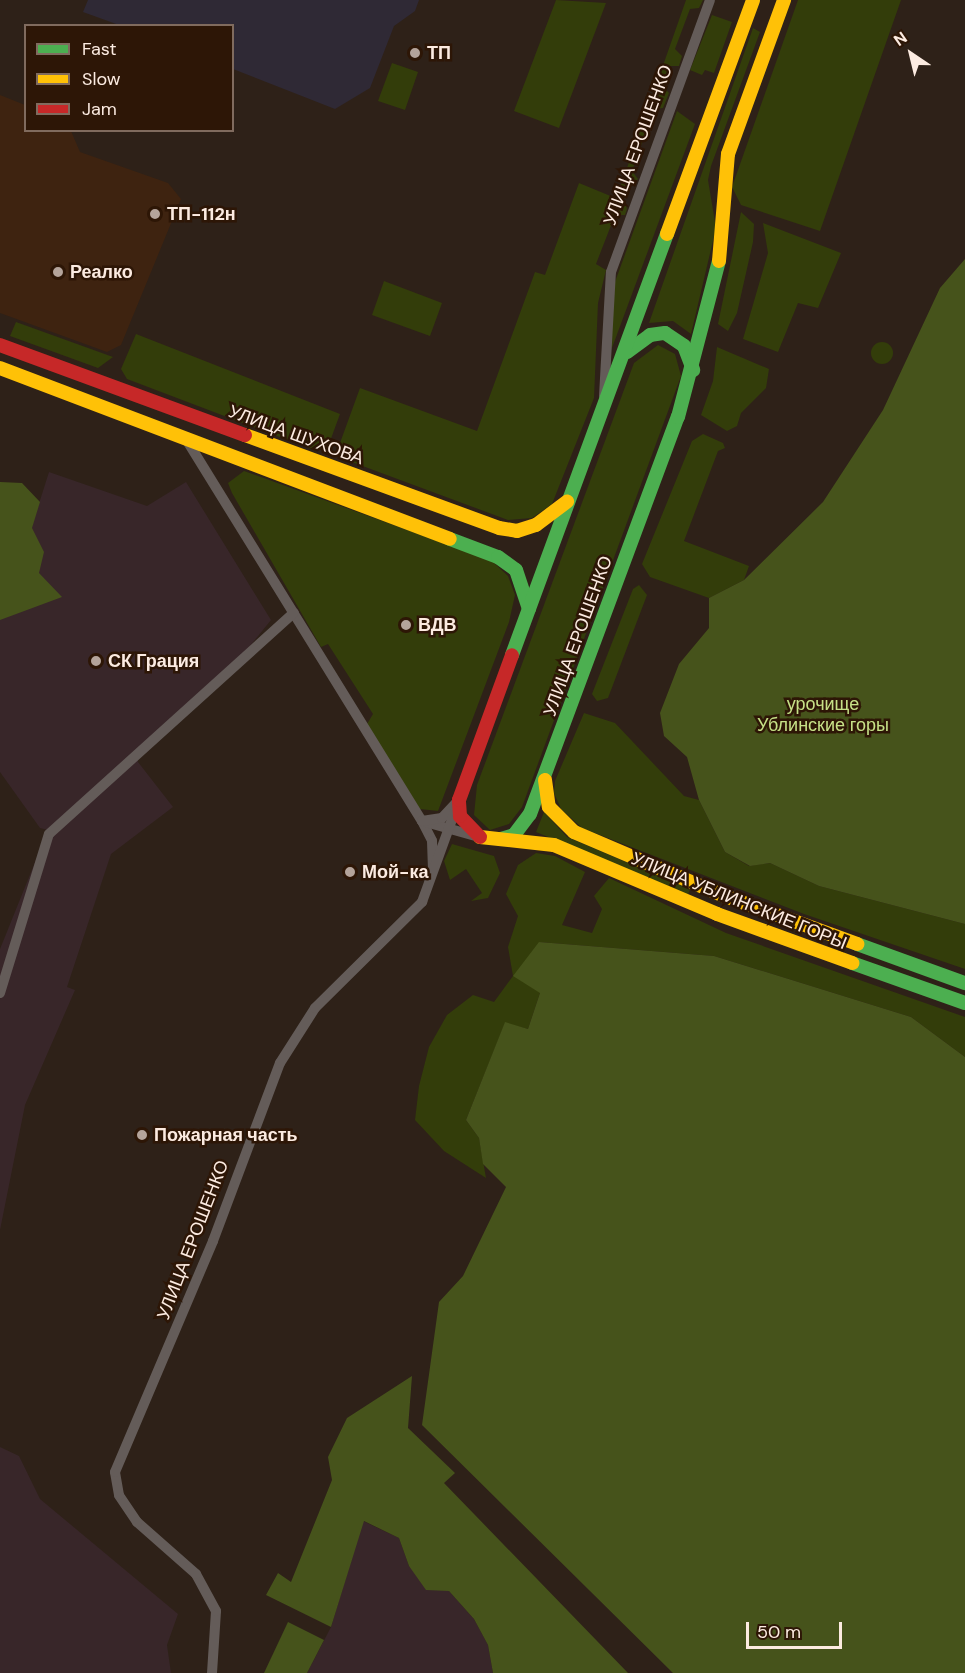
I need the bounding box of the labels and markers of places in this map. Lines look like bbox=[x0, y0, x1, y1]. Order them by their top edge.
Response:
place label: ТП bbox=[427, 42, 451, 64]
marker: ТП bbox=[408, 46, 422, 60]
place label: ТП-112н bbox=[167, 203, 236, 225]
marker: ТП-112н bbox=[148, 207, 162, 221]
place label: Реалко bbox=[70, 261, 133, 283]
marker: Реалко bbox=[51, 265, 65, 279]
place label: ВДВ bbox=[418, 614, 457, 636]
marker: ВДВ bbox=[399, 618, 413, 632]
place label: СК Грация bbox=[108, 650, 199, 672]
marker: СК Грация bbox=[89, 654, 103, 668]
place label: Мой-ка bbox=[362, 861, 428, 883]
marker: Мой-ка bbox=[343, 865, 357, 879]
place label: Пожарная часть bbox=[154, 1124, 298, 1146]
marker: Пожарная часть bbox=[135, 1128, 149, 1142]

